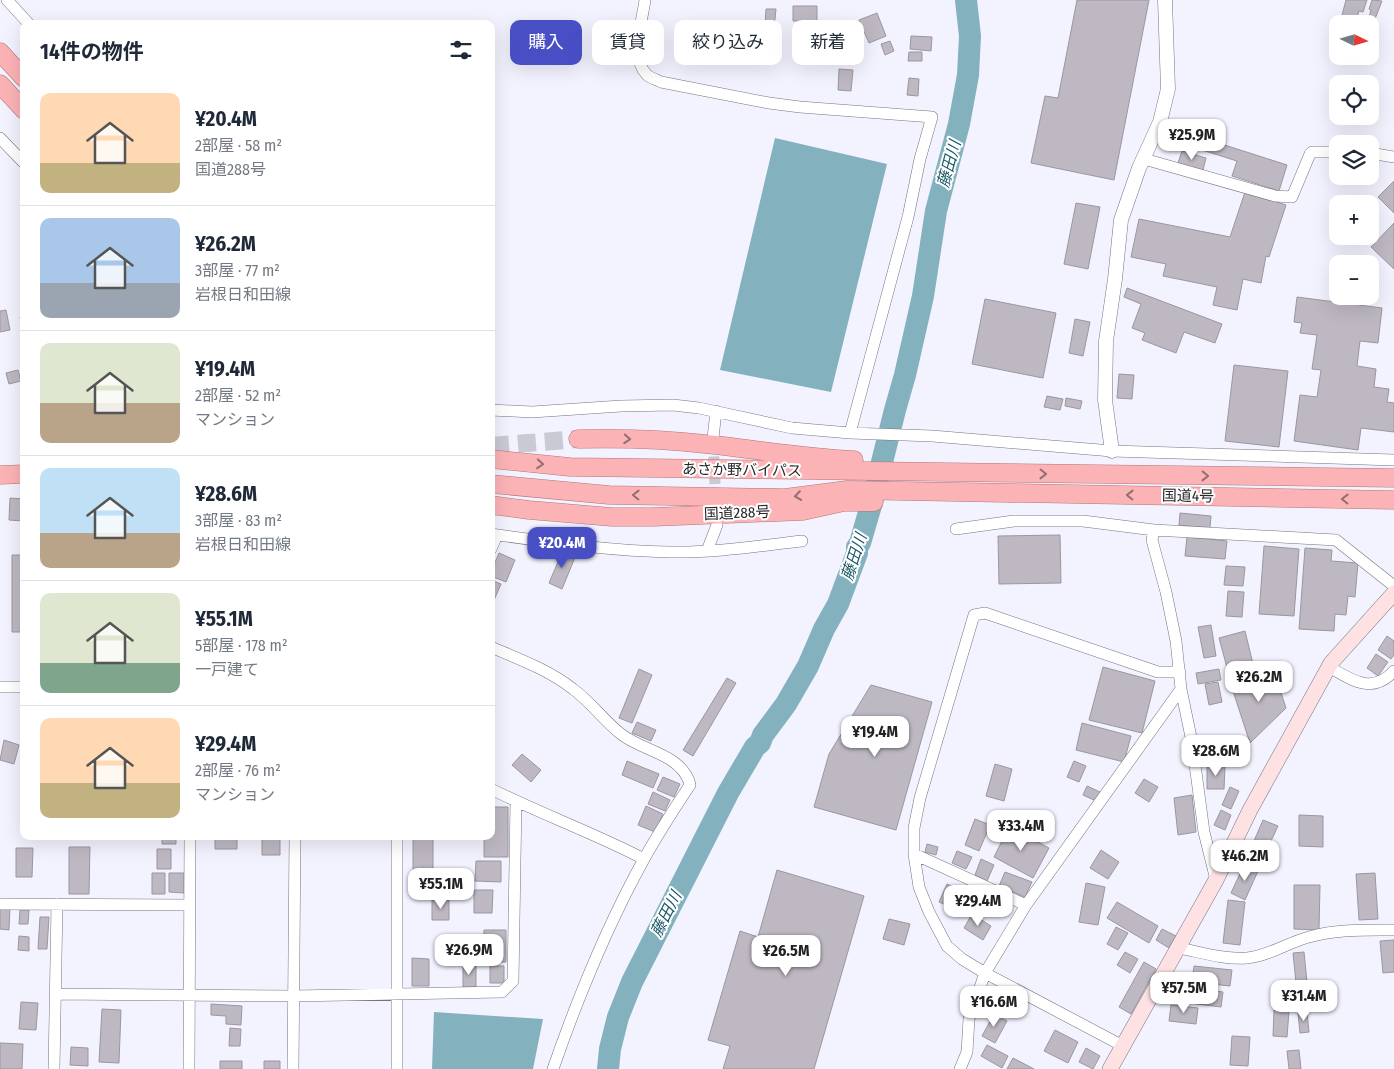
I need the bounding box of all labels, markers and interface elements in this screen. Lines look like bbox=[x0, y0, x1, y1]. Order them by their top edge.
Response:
north arrow bbox=[1329, 15, 1379, 65]
map controls bbox=[1329, 15, 1379, 305]
chip: 購入 bbox=[510, 20, 582, 65]
chip: 賃貸 bbox=[592, 20, 664, 65]
chip: 絞り込み bbox=[674, 20, 782, 65]
chip: 新着 bbox=[792, 20, 864, 65]
icon: filters bbox=[447, 36, 475, 64]
text: 14件の物件 bbox=[40, 39, 144, 65]
button: locate bbox=[1329, 75, 1379, 125]
text: ¥20.4M bbox=[195, 106, 257, 132]
icon: home bbox=[80, 113, 140, 173]
pin: ¥25.9M bbox=[1151, 119, 1233, 161]
text: ¥25.9M bbox=[1169, 125, 1215, 144]
button: layers bbox=[1329, 135, 1379, 185]
text: 2部屋 · 58 m² bbox=[195, 136, 282, 155]
water label: 藤田川 bbox=[934, 136, 965, 190]
text: 国道288号 bbox=[195, 160, 266, 179]
button: + bbox=[1329, 195, 1379, 245]
text: ¥26.2M bbox=[195, 231, 256, 257]
icon: home bbox=[80, 238, 140, 298]
button: − bbox=[1329, 255, 1379, 305]
text: 3部屋 · 77 m² bbox=[195, 261, 280, 280]
text: 岩根日和田線 bbox=[195, 285, 291, 304]
text: ¥19.4M bbox=[195, 356, 255, 382]
icon: home bbox=[80, 363, 140, 423]
text: 2部屋 · 52 m² bbox=[195, 386, 281, 405]
text: マンション bbox=[195, 410, 275, 429]
one-way arrow bbox=[623, 433, 631, 444]
one-way arrow bbox=[536, 459, 544, 470]
street label: あさか野バイパス bbox=[682, 460, 802, 480]
one-way arrow bbox=[1039, 469, 1047, 479]
one-way arrow bbox=[1202, 471, 1209, 481]
text: ¥28.6M bbox=[195, 481, 257, 507]
street label: 国道4号 bbox=[1162, 487, 1214, 505]
icon: home bbox=[80, 488, 140, 548]
one-way arrow bbox=[632, 490, 640, 501]
one-way arrow bbox=[794, 490, 802, 501]
one-way arrow bbox=[1126, 490, 1134, 500]
one-way arrow bbox=[1341, 494, 1349, 505]
street label: 国道288号 bbox=[703, 503, 771, 523]
text: 3部屋 · 83 m² bbox=[195, 511, 282, 530]
pin: ¥20.4M bbox=[521, 526, 603, 569]
water label: 藤田川 bbox=[838, 529, 871, 583]
text: ¥20.4M bbox=[538, 533, 586, 552]
text: 岩根日和田線 bbox=[195, 535, 291, 554]
text: ¥55.1M bbox=[195, 606, 253, 632]
icon: home bbox=[80, 613, 140, 673]
text: 5部屋 · 178 m² bbox=[195, 636, 287, 655]
text: 一戸建て bbox=[195, 660, 259, 679]
pin: ¥26.2M bbox=[1218, 660, 1300, 703]
text: ¥26.2M bbox=[1236, 667, 1282, 686]
pin: ¥19.4M bbox=[834, 716, 916, 758]
text: ¥19.4M bbox=[852, 722, 898, 741]
text: ¥29.4M bbox=[195, 731, 256, 757]
pin: ¥28.6M bbox=[1175, 734, 1257, 777]
icon: home bbox=[80, 738, 140, 798]
text: ¥28.6M bbox=[1192, 741, 1240, 760]
text: 2部屋 · 76 m² bbox=[195, 761, 281, 780]
text: マンション bbox=[195, 785, 275, 804]
pin: ¥33.4M bbox=[980, 810, 1062, 852]
text: ¥33.4M bbox=[998, 816, 1044, 835]
pin: ¥46.2M bbox=[1204, 840, 1286, 882]
text: ¥46.2M bbox=[1221, 846, 1269, 865]
pin: ¥55.1M bbox=[400, 868, 482, 910]
text: ¥55.1M bbox=[419, 874, 463, 893]
pin: ¥29.4M bbox=[937, 884, 1019, 927]
water label: 藤田川 bbox=[647, 887, 686, 940]
text: ¥29.4M bbox=[955, 891, 1001, 910]
pin: ¥26.9M bbox=[428, 934, 510, 976]
pin: ¥26.5M bbox=[745, 934, 827, 977]
text: ¥26.9M bbox=[446, 940, 492, 959]
text: ¥26.5M bbox=[762, 941, 810, 960]
pin: ¥57.5M bbox=[1143, 972, 1225, 1014]
text: ¥57.5M bbox=[1161, 978, 1207, 997]
pin: ¥31.4M bbox=[1263, 980, 1345, 1022]
pin: ¥16.6M bbox=[953, 986, 1035, 1028]
text: ¥31.4M bbox=[1281, 986, 1327, 1005]
text: ¥16.6M bbox=[971, 992, 1017, 1011]

